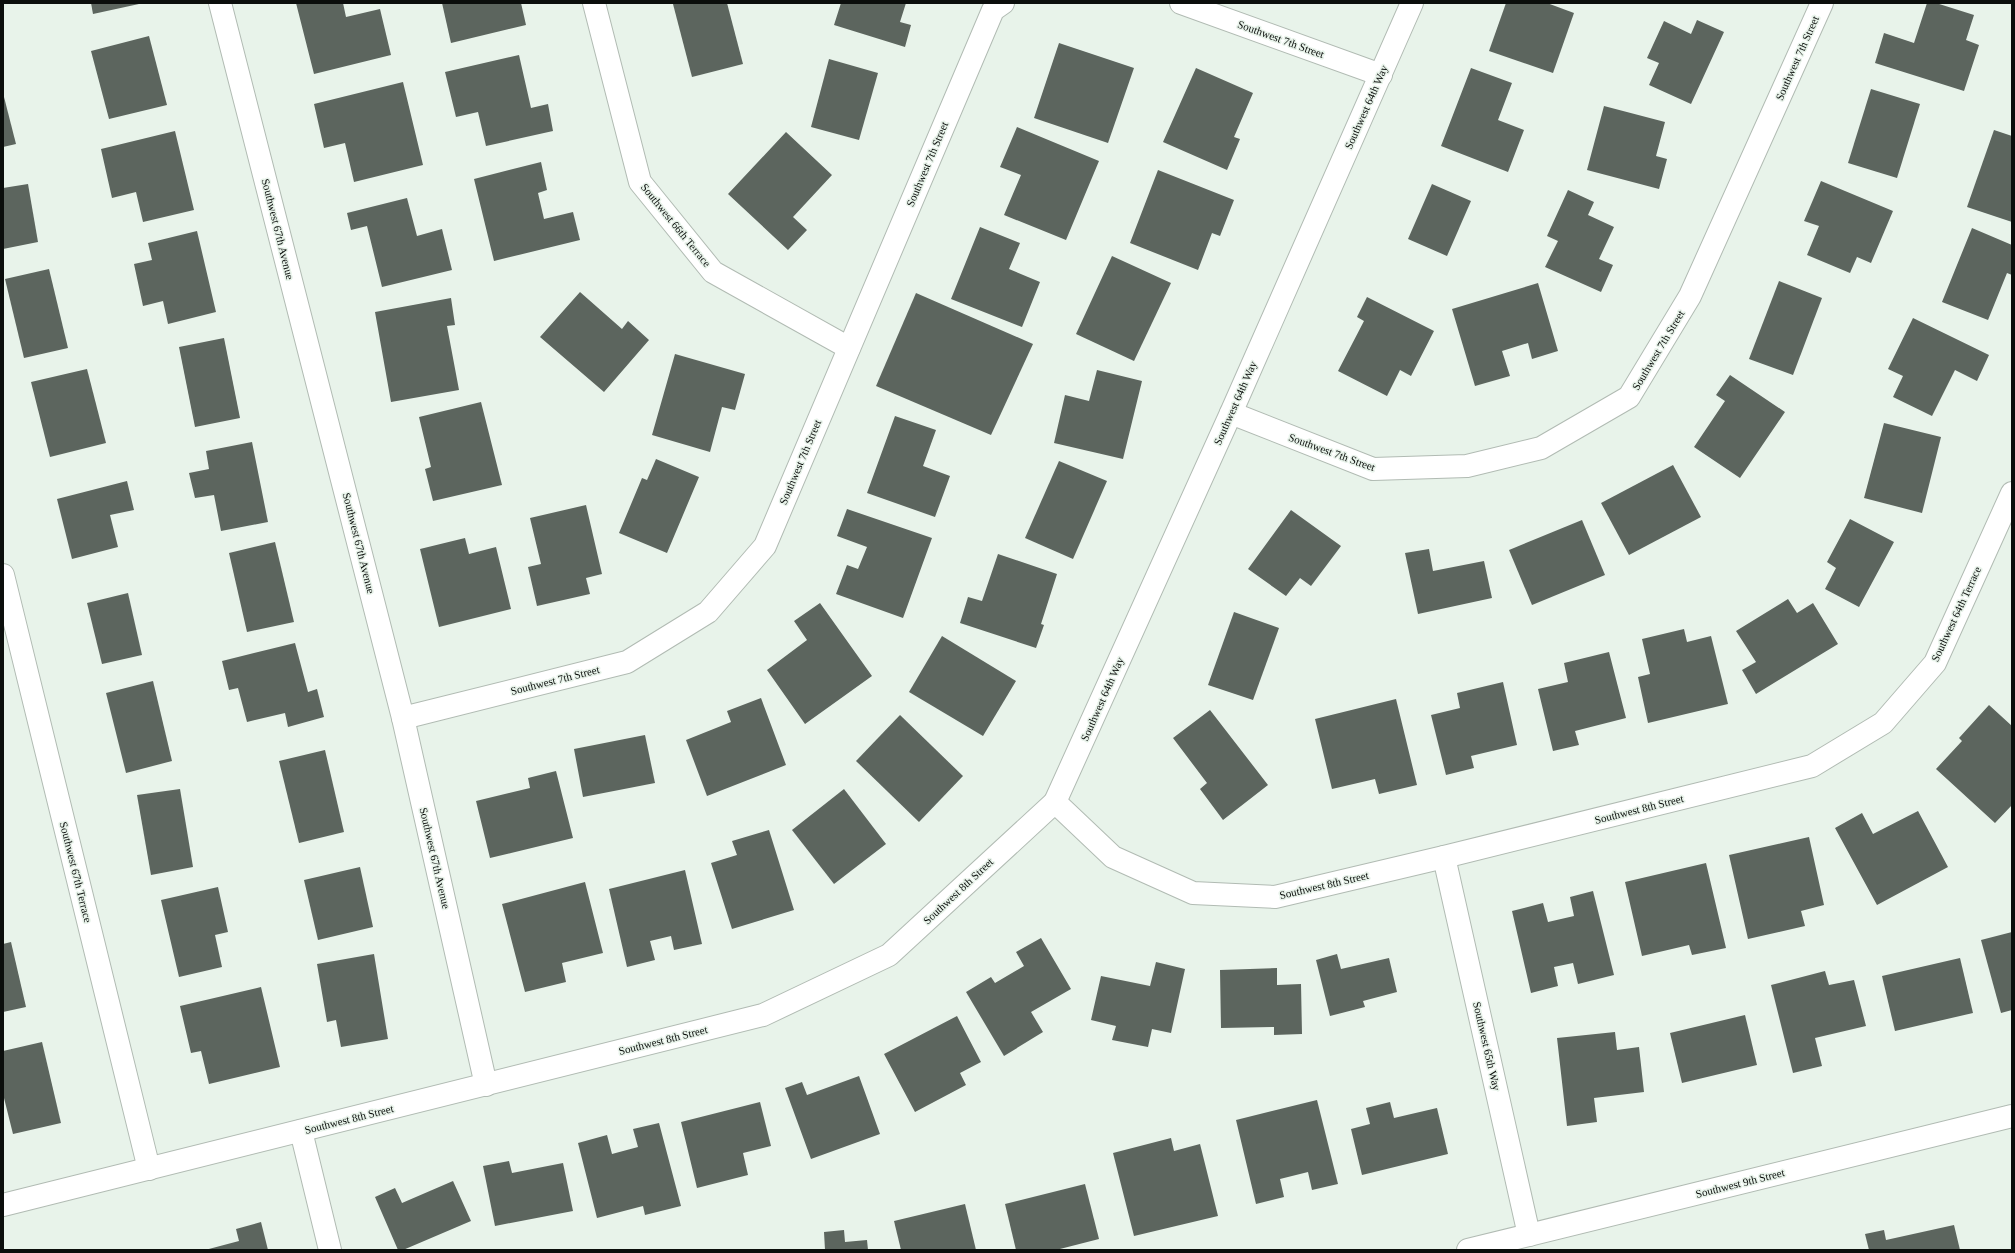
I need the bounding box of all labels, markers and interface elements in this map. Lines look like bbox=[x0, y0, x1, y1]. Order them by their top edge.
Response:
street label: Southwest 7th Street bbox=[1773, 14, 1821, 102]
street label: Southwest 7th Street bbox=[1236, 18, 1326, 60]
street label: Southwest 64th Way bbox=[1342, 63, 1390, 151]
street label: Southwest 7th Street bbox=[904, 120, 950, 208]
street label: Southwest 67th Avenue bbox=[260, 177, 296, 281]
street label: Southwest 66th Terrace bbox=[639, 181, 713, 269]
street label: Southwest 7th Street bbox=[1629, 308, 1687, 392]
street label: Southwest 64th Way bbox=[1211, 359, 1259, 447]
street label: Southwest 7th Street bbox=[777, 418, 823, 506]
street label: Southwest 7th Street bbox=[1287, 431, 1377, 473]
street label: Southwest 67th Avenue bbox=[341, 491, 377, 595]
street label: Southwest 64th Terrace bbox=[1929, 564, 1983, 663]
street label: Southwest 64th Way bbox=[1078, 655, 1126, 743]
street label: Southwest 7th Street bbox=[509, 663, 601, 697]
street label: Southwest 8th Street bbox=[1593, 792, 1685, 826]
street label: Southwest 67th Avenue bbox=[417, 806, 453, 910]
street label: Southwest 67th Terrace bbox=[58, 820, 94, 924]
street label: Southwest 8th Street bbox=[921, 856, 995, 926]
street label: Southwest 8th Street bbox=[1278, 869, 1370, 901]
street label: Southwest 65th Way bbox=[1471, 1001, 1503, 1092]
street label: Southwest 8th Street bbox=[617, 1023, 709, 1057]
street label: Southwest 8th Street bbox=[303, 1102, 395, 1136]
street label: Southwest 9th Street bbox=[1694, 1166, 1786, 1200]

